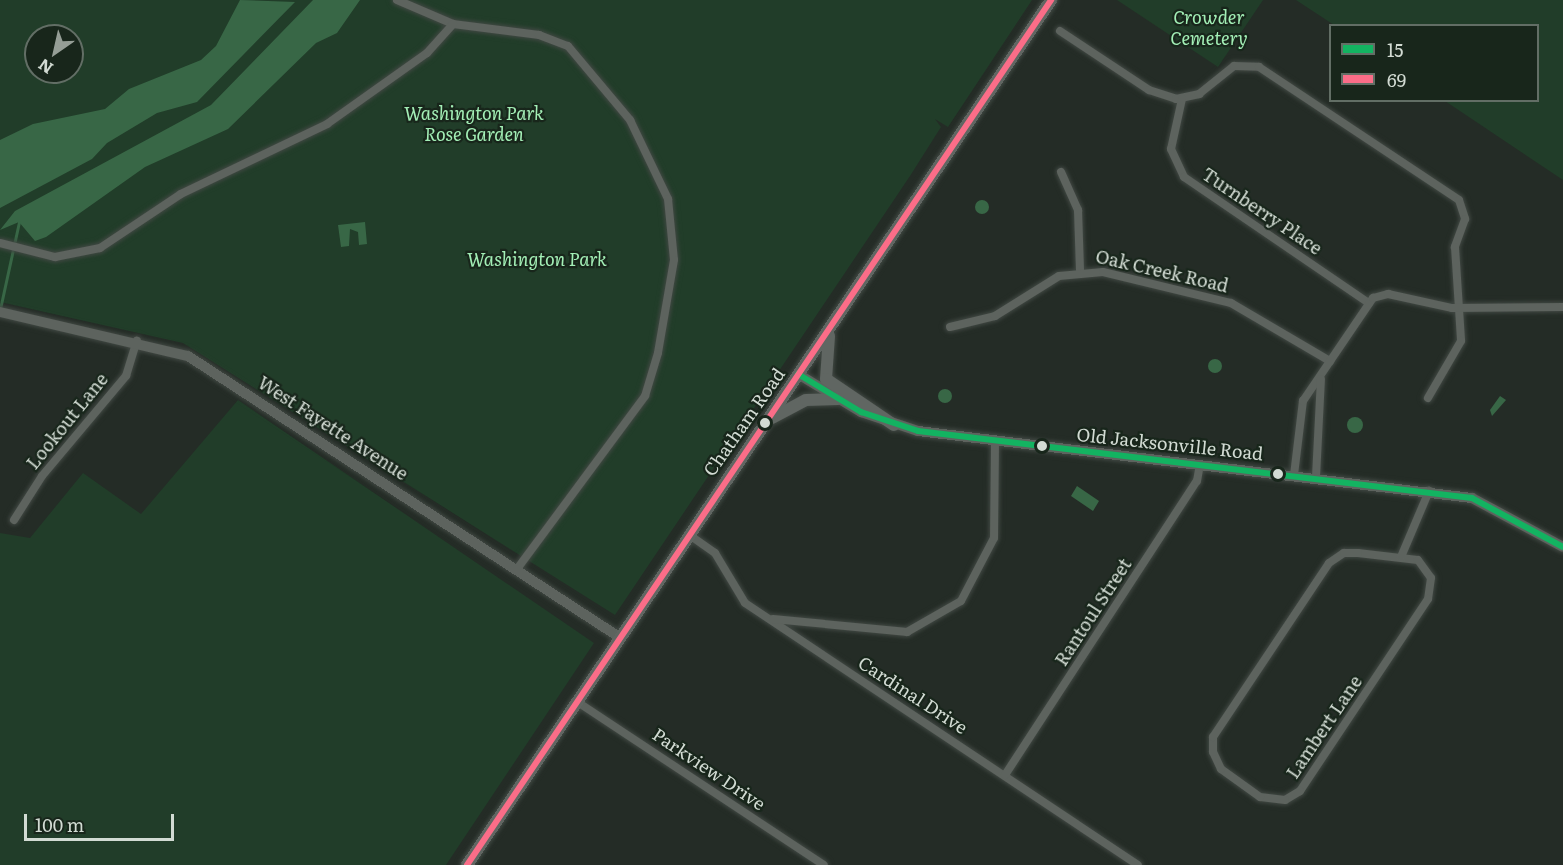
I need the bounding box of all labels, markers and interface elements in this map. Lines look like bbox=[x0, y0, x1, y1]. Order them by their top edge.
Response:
park label: Crowder Cemetery bbox=[1170, 7, 1248, 50]
north arrow bbox=[24, 24, 84, 84]
legend bbox=[1329, 24, 1539, 102]
text: 15 bbox=[1387, 36, 1403, 63]
text: N bbox=[33, 54, 57, 81]
text: 69 bbox=[1387, 66, 1406, 93]
park label: Washington Park Rose Garden bbox=[404, 103, 544, 146]
street label: Turnberry Place bbox=[1198, 163, 1326, 259]
street label: Oak Creek Road bbox=[1094, 245, 1230, 297]
park label: Washington Park bbox=[467, 248, 607, 270]
street label: Chatham Road bbox=[699, 364, 789, 480]
street label: Lookout Lane bbox=[22, 369, 112, 473]
street label: West Fayette Avenue bbox=[254, 371, 412, 485]
unlabelled marker bbox=[759, 417, 771, 429]
street label: Old Jacksonville Road bbox=[1076, 423, 1264, 465]
unlabelled marker bbox=[1036, 440, 1048, 452]
unlabelled marker bbox=[1272, 468, 1284, 480]
street label: Rantoul Street bbox=[1050, 554, 1136, 670]
street label: Cardinal Drive bbox=[854, 652, 972, 738]
street label: Lambert Lane bbox=[1282, 671, 1366, 783]
street label: Parkview Drive bbox=[648, 723, 770, 815]
scale bar bbox=[27, 802, 177, 840]
text: 100 m bbox=[35, 811, 84, 838]

